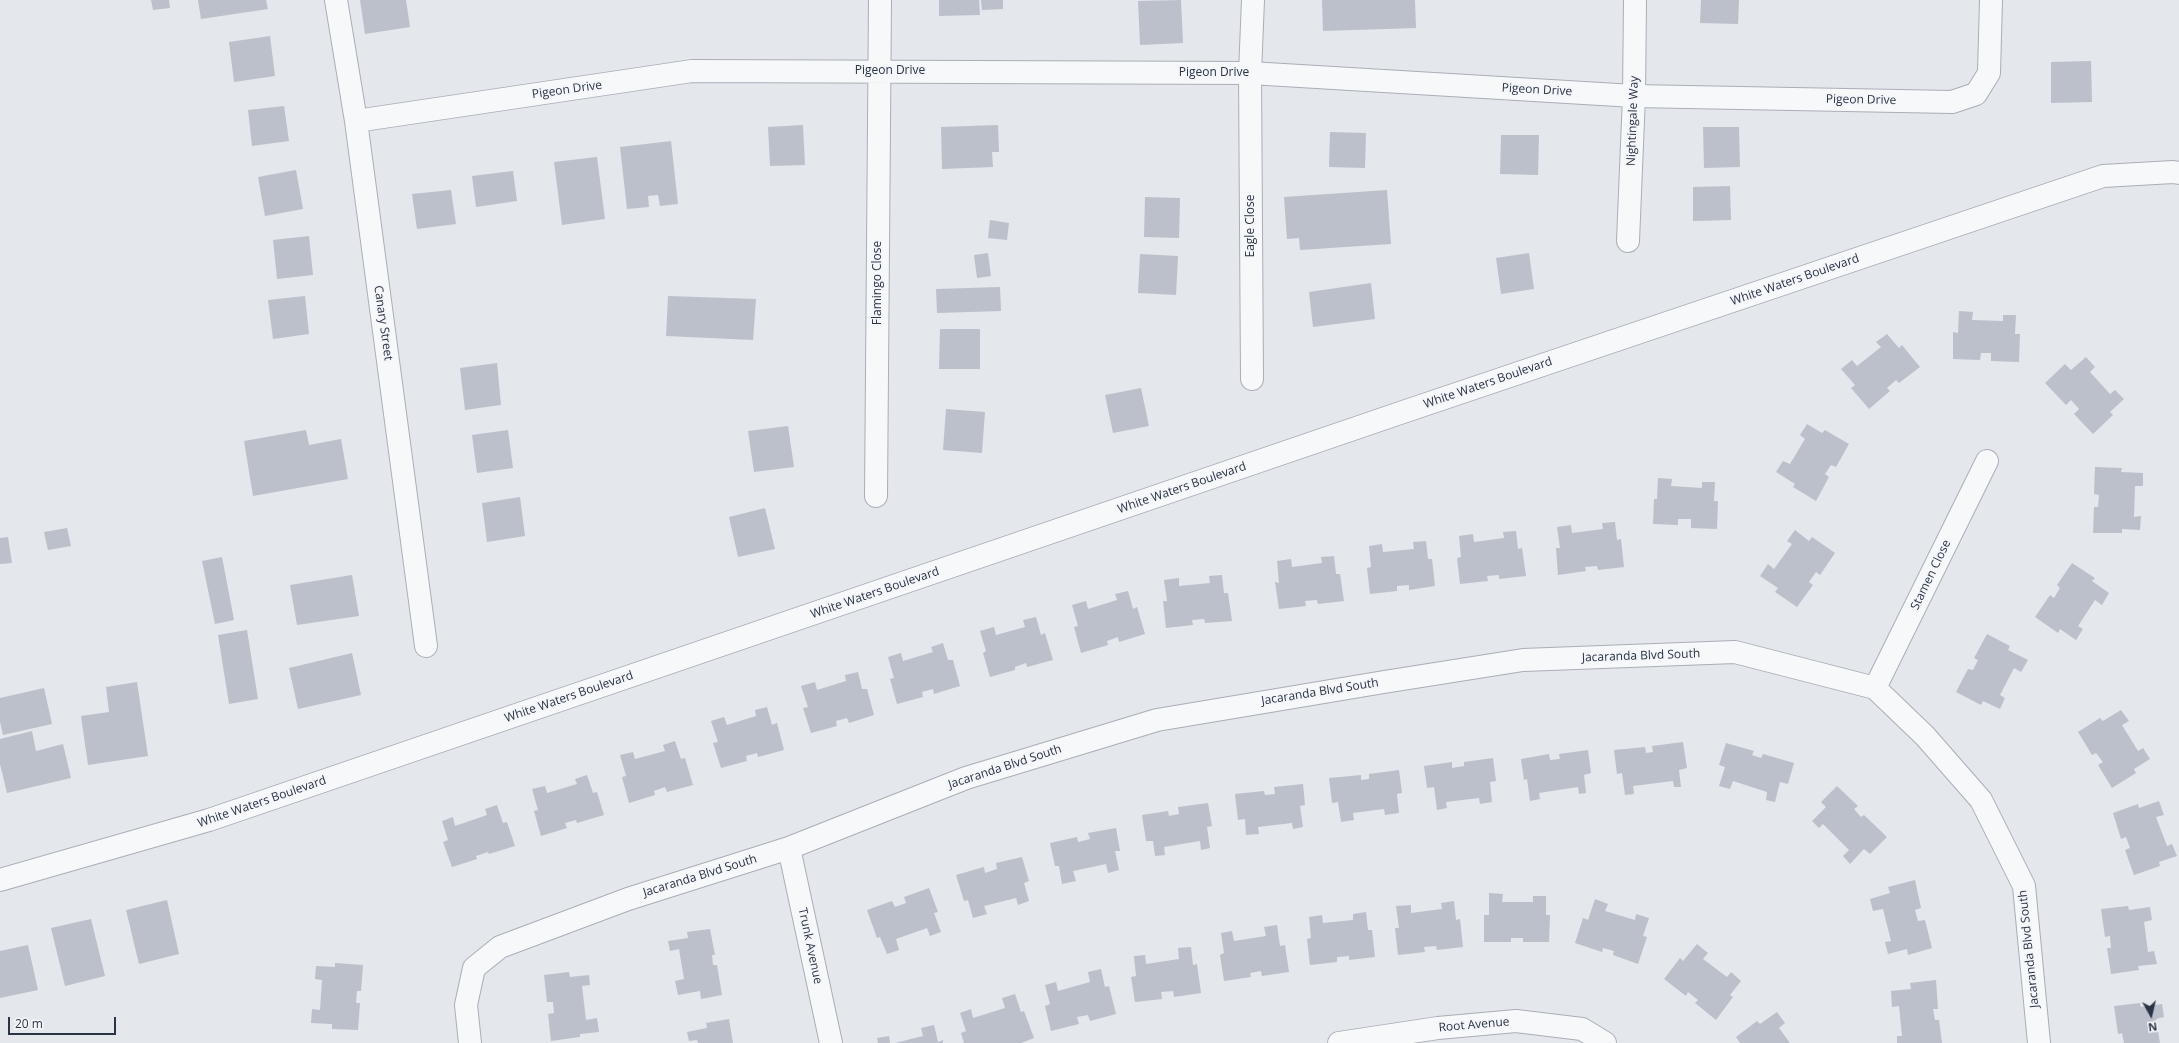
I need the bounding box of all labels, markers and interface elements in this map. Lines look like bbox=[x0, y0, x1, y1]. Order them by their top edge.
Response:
street label: Pigeon Drive bbox=[855, 64, 925, 78]
street label: Pigeon Drive bbox=[1179, 66, 1249, 80]
street label: Nightingale Way bbox=[1624, 76, 1642, 166]
street label: Pigeon Drive bbox=[531, 78, 603, 102]
street label: Pigeon Drive bbox=[1501, 81, 1573, 99]
street label: Pigeon Drive bbox=[1826, 92, 1896, 108]
street label: Eagle Close bbox=[1244, 194, 1258, 258]
street label: Flamingo Close bbox=[871, 241, 885, 325]
street label: White Waters Boulevard bbox=[1729, 251, 1861, 309]
street label: Canary Street bbox=[371, 284, 395, 362]
street label: White Waters Boulevard bbox=[1422, 354, 1554, 412]
street label: White Waters Boulevard bbox=[1116, 459, 1248, 517]
street label: Stamen Close bbox=[1908, 538, 1954, 612]
street label: White Waters Boulevard bbox=[809, 564, 941, 622]
street label: Jacaranda Blvd South bbox=[1582, 647, 1700, 665]
street label: White Waters Boulevard bbox=[503, 668, 635, 726]
street label: Jacaranda Blvd South bbox=[1260, 676, 1380, 708]
street label: Jacaranda Blvd South bbox=[946, 742, 1064, 792]
street label: White Waters Boulevard bbox=[196, 773, 328, 831]
street label: Jacaranda Blvd South bbox=[641, 852, 759, 900]
street label: Jacaranda Blvd South bbox=[2016, 889, 2042, 1009]
street label: Trunk Avenue bbox=[795, 907, 825, 985]
north arrow bbox=[2131, 995, 2171, 1035]
scale bar bbox=[10, 1009, 118, 1035]
text: 20 m bbox=[15, 1015, 43, 1032]
street label: Root Avenue bbox=[1438, 1015, 1510, 1035]
text: N bbox=[2147, 1019, 2158, 1035]

